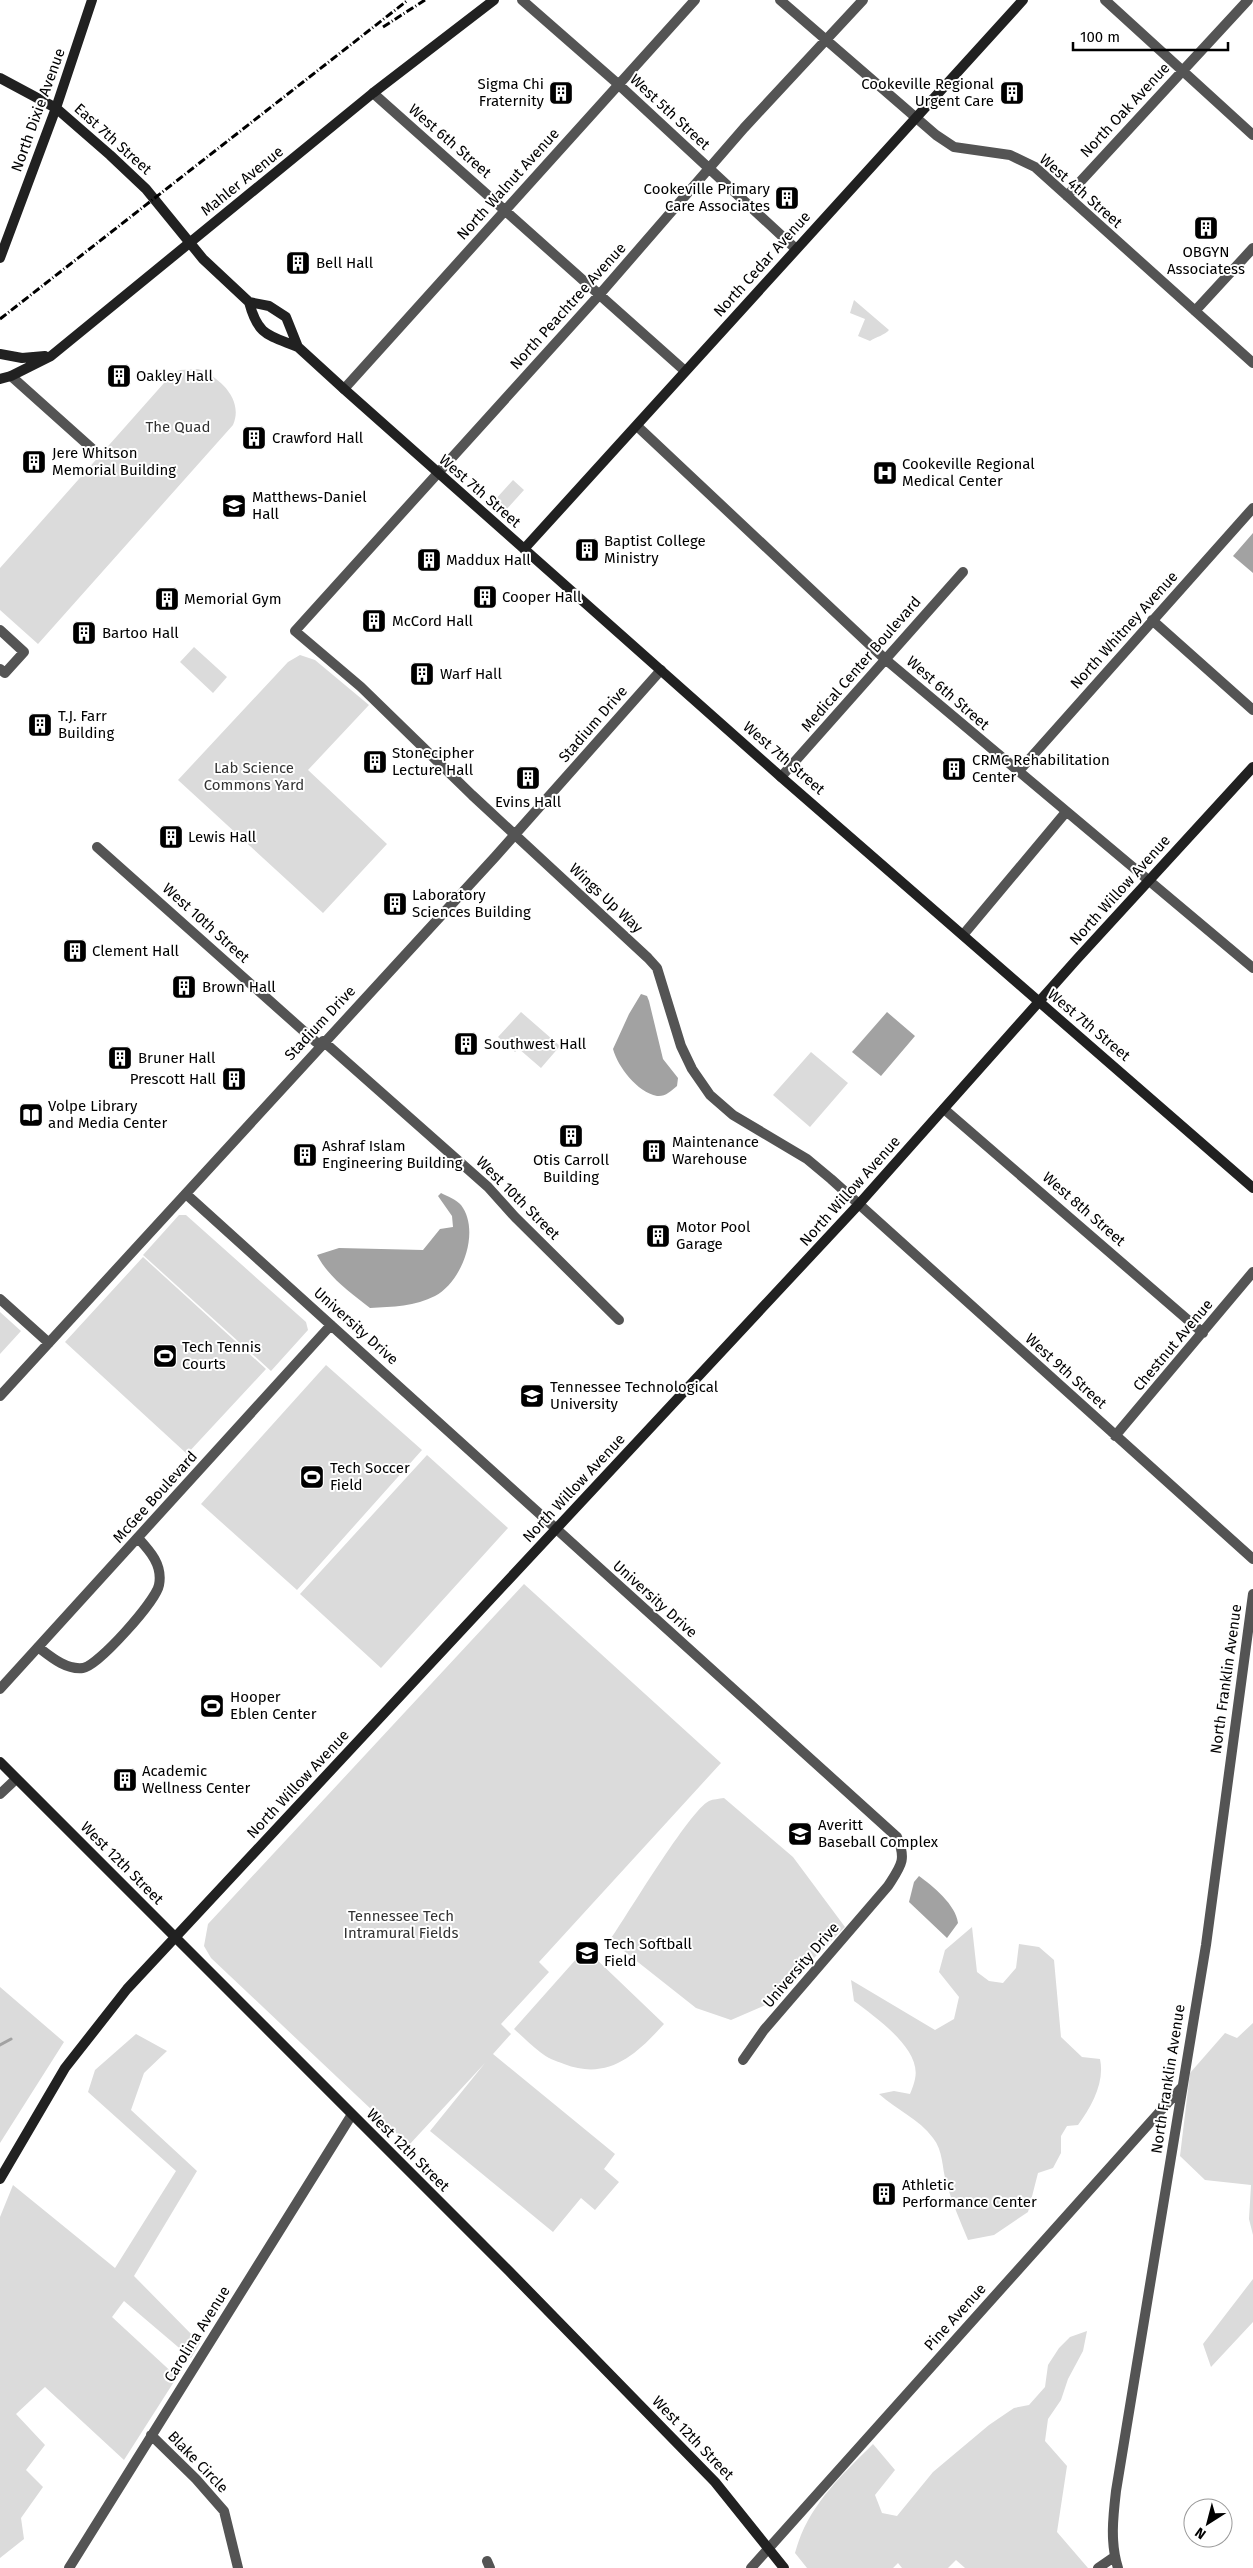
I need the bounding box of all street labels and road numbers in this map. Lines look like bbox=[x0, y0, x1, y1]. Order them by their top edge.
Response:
street label: North Dixie Avenue bbox=[7, 46, 69, 174]
street label: North Oak Avenue bbox=[1077, 59, 1173, 161]
street label: West 5th Street bbox=[626, 70, 714, 154]
street label: East 7th Street bbox=[71, 100, 156, 179]
street label: West 6th Street bbox=[405, 100, 495, 182]
street label: North Walnut Avenue bbox=[453, 124, 563, 244]
street label: Mahler Avenue bbox=[197, 142, 287, 220]
street label: West 4th Street bbox=[1036, 150, 1126, 232]
street label: North Cedar Avenue bbox=[710, 207, 814, 321]
street label: North Peachtree Avenue bbox=[506, 239, 630, 373]
street label: West 7th Street bbox=[435, 451, 525, 532]
street label: North Whitney Avenue bbox=[1067, 568, 1181, 692]
street label: Medical Center Boulevard bbox=[797, 593, 925, 735]
street label: West 6th Street bbox=[903, 652, 993, 734]
street label: Stadium Drive bbox=[555, 682, 631, 766]
street label: West 7th Street bbox=[739, 718, 829, 799]
street label: North Willow Avenue bbox=[1066, 831, 1174, 949]
street label: Wings Up Way bbox=[565, 859, 647, 937]
street label: West 10th Street bbox=[159, 879, 254, 967]
street label: Stadium Drive bbox=[281, 982, 359, 1064]
street label: West 7th Street bbox=[1044, 985, 1134, 1065]
street label: North Willow Avenue bbox=[796, 1132, 904, 1250]
street label: West 10th Street bbox=[473, 1153, 564, 1244]
street label: West 8th Street bbox=[1039, 1168, 1130, 1250]
street label: University Drive bbox=[310, 1283, 402, 1369]
street label: Chestnut Avenue bbox=[1129, 1295, 1217, 1395]
street label: West 9th Street bbox=[1021, 1330, 1111, 1413]
street label: North Willow Avenue bbox=[519, 1430, 629, 1546]
street label: McGee Boulevard bbox=[109, 1447, 201, 1547]
street label: University Drive bbox=[609, 1556, 701, 1642]
street label: North Franklin Avenue bbox=[1207, 1603, 1245, 1755]
street label: North Willow Avenue bbox=[243, 1726, 353, 1842]
street label: West 12th Street bbox=[77, 1818, 168, 1909]
street label: University Drive bbox=[759, 1919, 843, 2011]
street label: North Franklin Avenue bbox=[1147, 2003, 1189, 2155]
street label: West 12th Street bbox=[363, 2105, 454, 2196]
street label: Pine Avenue bbox=[920, 2280, 990, 2354]
street label: Carolina Avenue bbox=[160, 2283, 234, 2385]
street label: West 12th Street bbox=[648, 2392, 738, 2484]
street label: Blake Circle bbox=[164, 2427, 232, 2497]

